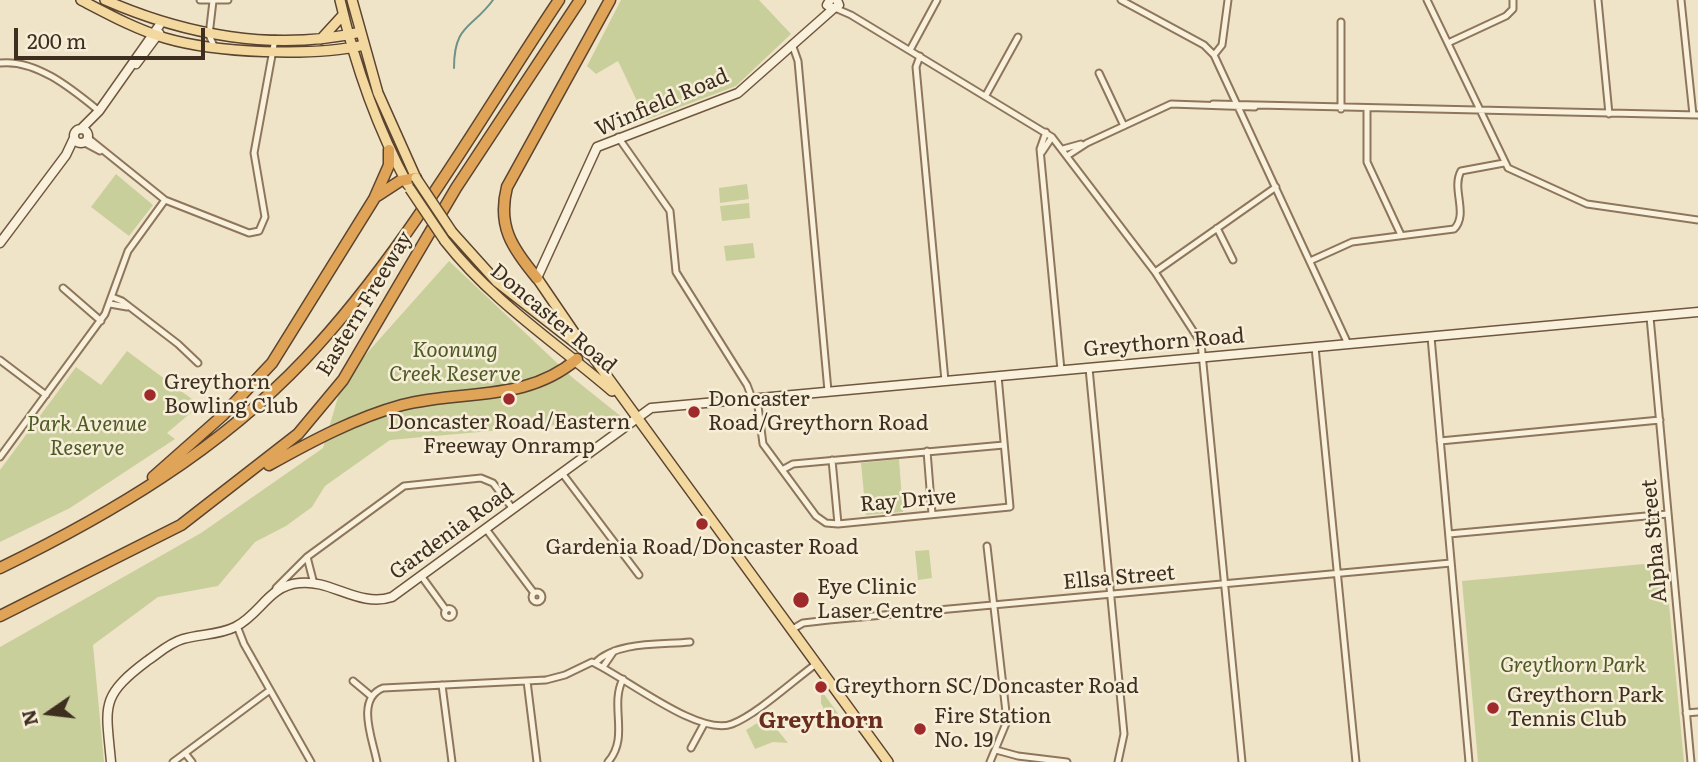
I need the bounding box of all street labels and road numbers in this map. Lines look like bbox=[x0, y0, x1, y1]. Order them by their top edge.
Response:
street label: Winfield Road bbox=[592, 64, 732, 142]
street label: Eastern Freeway bbox=[312, 227, 418, 381]
street label: Doncaster Road bbox=[485, 259, 621, 379]
street label: Greythorn Road bbox=[1082, 323, 1246, 363]
street label: Alpha Street bbox=[1637, 478, 1673, 604]
street label: Gardenia Road bbox=[385, 479, 519, 585]
street label: Ray Drive bbox=[859, 484, 957, 518]
street label: Ellsa Street bbox=[1062, 561, 1176, 595]

